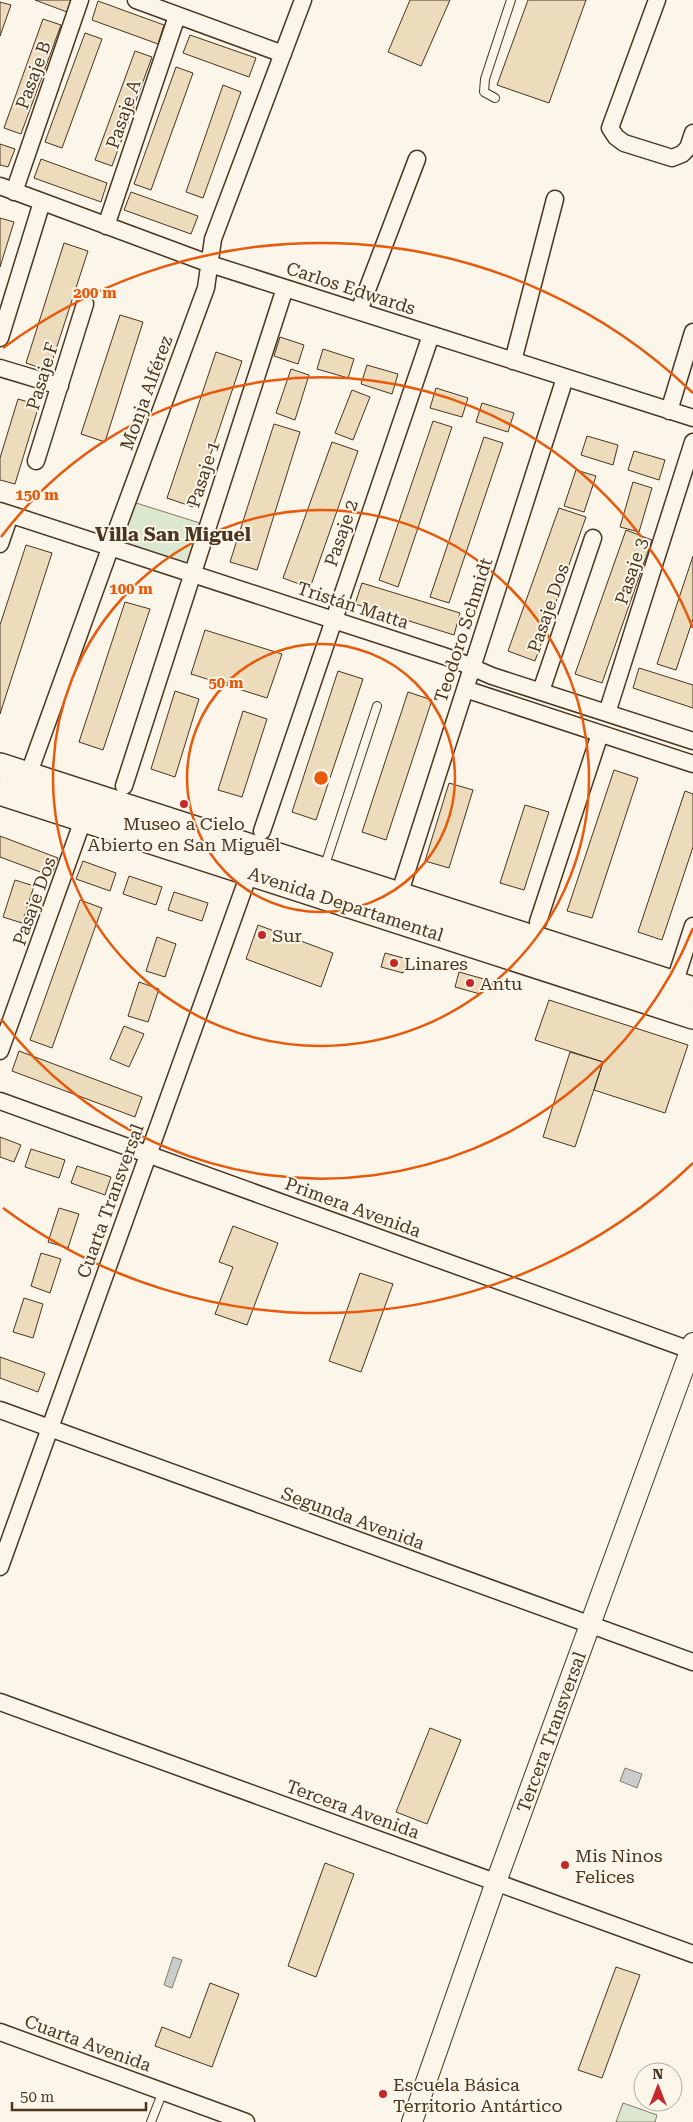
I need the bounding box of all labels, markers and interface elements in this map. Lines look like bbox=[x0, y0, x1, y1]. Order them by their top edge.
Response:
street label: Pasaje B bbox=[11, 38, 55, 112]
street label: Pasaje A bbox=[101, 76, 145, 151]
street label: Carlos Edwards bbox=[284, 257, 418, 319]
text: 200 m bbox=[73, 284, 117, 302]
street label: Monja Alférez bbox=[116, 333, 177, 453]
street label: Pasaje F bbox=[22, 339, 62, 412]
street label: Pasaje 1 bbox=[182, 438, 224, 510]
text: 150 m bbox=[15, 486, 59, 504]
street label: Pasaje 2 bbox=[320, 497, 362, 569]
district label: Villa San Miguel bbox=[95, 523, 251, 546]
street label: Pasaje 3 bbox=[610, 535, 652, 607]
street label: Teodoro Schmidt bbox=[430, 555, 496, 705]
street label: Pasaje Dos bbox=[523, 561, 573, 655]
street label: Tristán Matta bbox=[295, 577, 412, 633]
text: 100 m bbox=[109, 580, 153, 598]
text: 50 m bbox=[208, 674, 244, 692]
centre of rings bbox=[312, 769, 330, 787]
marker: Museo a Cielo Abierto en San Miguel bbox=[178, 798, 190, 810]
place label: Museo a Cielo Abierto en San Miguel bbox=[88, 813, 281, 855]
street label: Pasaje Dos bbox=[8, 854, 60, 948]
street label: Avenida Departamental bbox=[246, 862, 447, 946]
place label: Sur bbox=[272, 925, 302, 946]
marker: Sur bbox=[256, 929, 268, 941]
place label: Linares bbox=[404, 953, 468, 974]
marker: Linares bbox=[388, 957, 400, 969]
place label: Antu bbox=[480, 973, 522, 994]
marker: Antu bbox=[464, 977, 476, 989]
street label: Cuarta Transversal bbox=[72, 1121, 148, 1281]
street label: Primera Avenida bbox=[282, 1173, 424, 1241]
street label: Segunda Avenida bbox=[279, 1482, 428, 1554]
street label: Tercera Transversal bbox=[512, 1648, 590, 1815]
street label: Tercera Avenida bbox=[284, 1775, 423, 1843]
place label: Mis Ninos Felices bbox=[575, 1845, 662, 1887]
marker: Mis Ninos Felices bbox=[559, 1859, 571, 1871]
street label: Cuarta Avenida bbox=[22, 2010, 154, 2076]
north arrow bbox=[633, 2062, 683, 2112]
text: N bbox=[653, 2066, 664, 2082]
place label: Escuela Básica Territorio Antártico bbox=[393, 2074, 562, 2116]
scale bar bbox=[12, 2080, 146, 2112]
text: 50 m bbox=[20, 2088, 55, 2106]
marker: Escuela Básica Territorio Antártico bbox=[377, 2088, 389, 2100]

